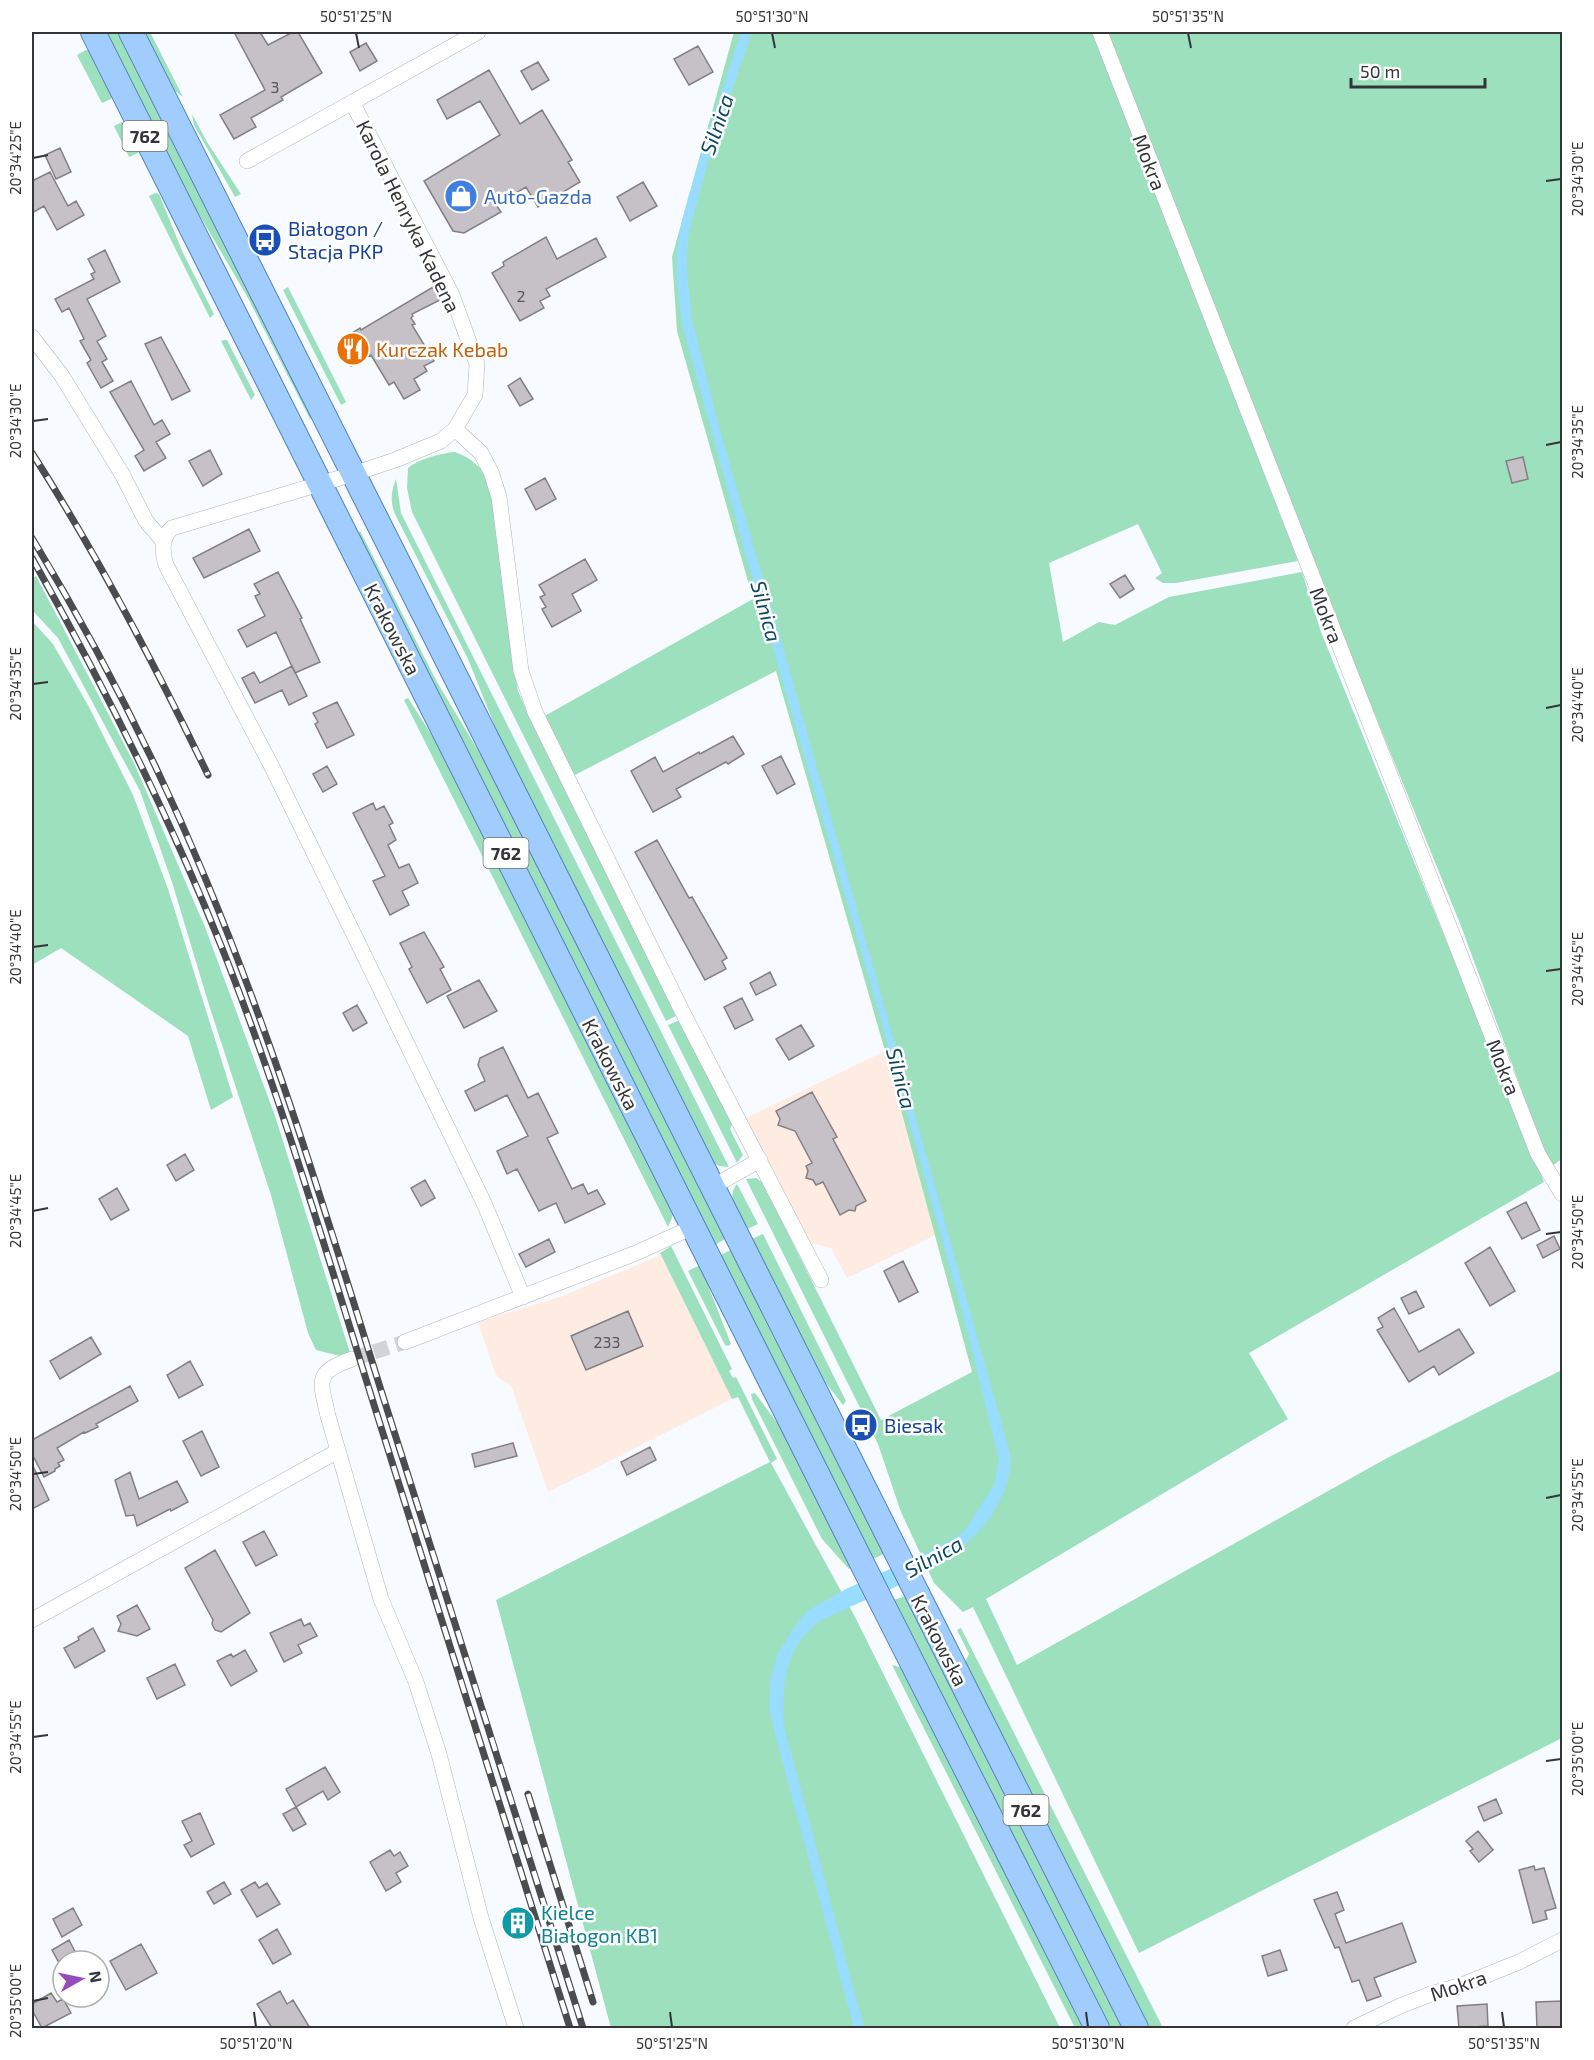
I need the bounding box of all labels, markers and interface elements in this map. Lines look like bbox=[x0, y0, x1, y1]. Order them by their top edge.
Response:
text: 50°51'25"N bbox=[320, 7, 392, 25]
text: 50°51'30"N bbox=[736, 7, 808, 25]
text: 50°51'35"N bbox=[1152, 7, 1224, 25]
scale bar bbox=[1351, 51, 1484, 89]
text: 50 m bbox=[1360, 60, 1400, 82]
house number: 3 bbox=[271, 77, 279, 96]
water label: Silnica bbox=[694, 90, 738, 158]
street label: Karola Henryka Kadena bbox=[352, 116, 466, 316]
text: 20°34'25"E bbox=[6, 121, 24, 195]
road number: 762 bbox=[122, 121, 168, 151]
street label: Mokra bbox=[1128, 131, 1172, 193]
text: 20°34'30"E bbox=[1568, 142, 1586, 216]
shop icon: Auto-Gazda bbox=[443, 178, 479, 214]
place label: Auto-Gazda bbox=[484, 184, 592, 208]
place label: Białogon / Stacja PKP bbox=[288, 216, 383, 263]
bus stop icon: Białogon / Stacja PKP bbox=[247, 222, 283, 258]
house number: 2 bbox=[517, 286, 526, 305]
restaurant icon: Kurczak Kebab bbox=[335, 331, 371, 367]
place label: Kurczak Kebab bbox=[376, 337, 508, 361]
text: 20°34'30"E bbox=[6, 384, 24, 458]
text: 20°34'35"E bbox=[1568, 405, 1586, 479]
water label: Silnica bbox=[746, 578, 788, 644]
street label: Krakowska bbox=[360, 579, 426, 679]
street label: Mokra bbox=[1305, 584, 1349, 646]
text: 20°34'35"E bbox=[6, 647, 24, 721]
text: 20°34'40"E bbox=[1568, 667, 1586, 743]
road number: 762 bbox=[484, 838, 528, 868]
text: 20°34'40"E bbox=[6, 909, 24, 985]
text: 20°34'45"E bbox=[1568, 932, 1586, 1006]
street label: Krakowska bbox=[578, 1014, 644, 1114]
street label: Mokra bbox=[1482, 1036, 1526, 1098]
water label: Silnica bbox=[882, 1045, 922, 1111]
text: 20°34'45"E bbox=[6, 1174, 24, 1248]
text: 20°34'50"E bbox=[1568, 1195, 1586, 1269]
house number: 233 bbox=[594, 1332, 620, 1351]
bus stop icon: Biesak bbox=[843, 1407, 879, 1443]
place label: Biesak bbox=[884, 1413, 943, 1437]
text: 20°34'50"E bbox=[6, 1437, 24, 1511]
text: 20°34'55"E bbox=[1568, 1458, 1586, 1532]
water label: Silnica bbox=[900, 1530, 966, 1582]
street label: Krakowska bbox=[907, 1590, 973, 1690]
text: 20°34'55"E bbox=[6, 1700, 24, 1774]
text: 20°35'00"E bbox=[1568, 1722, 1586, 1796]
road number: 762 bbox=[1004, 1795, 1048, 1825]
place label: Kielce Białogon KB1 bbox=[541, 1900, 658, 1947]
building icon: Kielce Białogon KB1 bbox=[500, 1905, 536, 1941]
north arrow bbox=[51, 1949, 111, 2009]
text: 20°35'00"E bbox=[6, 1964, 24, 2038]
street label: Mokra bbox=[1427, 1964, 1489, 2006]
text: N bbox=[86, 1969, 107, 1984]
text: 50°51'20"N bbox=[219, 2034, 293, 2052]
text: 50°51'25"N bbox=[636, 2034, 708, 2052]
text: 50°51'30"N bbox=[1052, 2034, 1124, 2052]
text: 50°51'35"N bbox=[1468, 2034, 1540, 2052]

